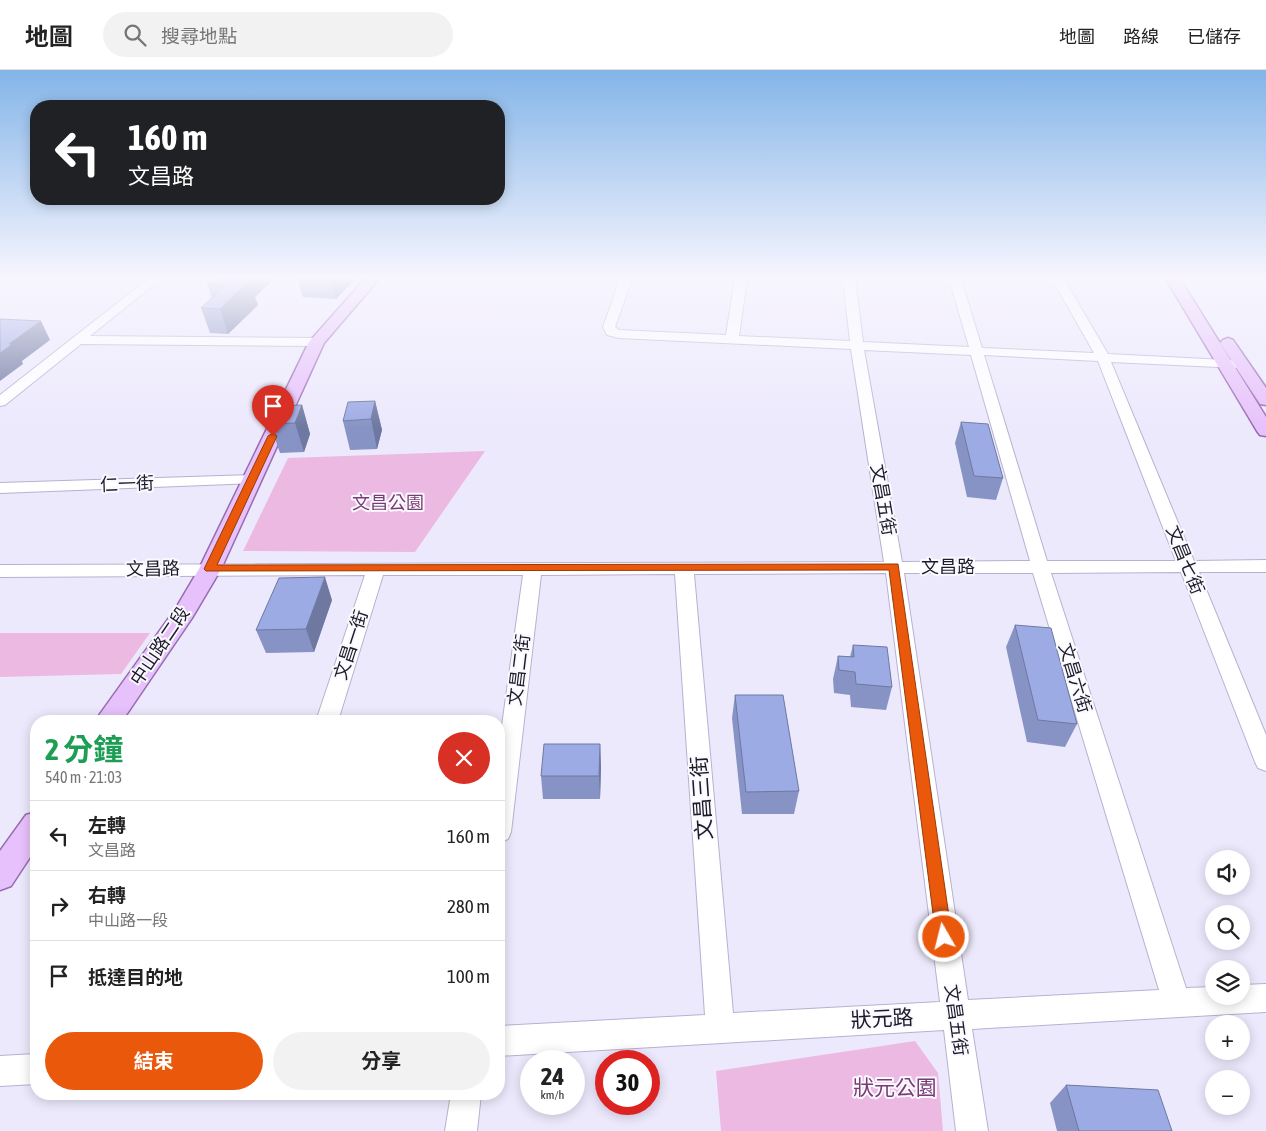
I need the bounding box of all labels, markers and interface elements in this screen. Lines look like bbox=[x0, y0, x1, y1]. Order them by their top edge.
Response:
search box bbox=[103, 12, 453, 57]
icon: search bbox=[121, 21, 149, 49]
text: 地圖 bbox=[25, 23, 73, 50]
text: 搜尋地點 bbox=[161, 25, 237, 47]
text: 地圖 bbox=[1059, 26, 1095, 47]
text: 路線 bbox=[1123, 26, 1159, 47]
text: 已儲存 bbox=[1187, 26, 1241, 47]
text: 160 m bbox=[128, 117, 207, 157]
icon: left bbox=[45, 120, 110, 185]
text: 文昌路 bbox=[128, 163, 194, 189]
pin bbox=[252, 385, 294, 436]
icon: arrive bbox=[259, 392, 287, 420]
street label: 文昌五街 bbox=[867, 463, 900, 537]
street label: 仁一街 bbox=[100, 472, 154, 495]
park label: 文昌公園 bbox=[352, 492, 424, 513]
street label: 文昌七街 bbox=[1162, 523, 1209, 597]
street label: 文昌路 bbox=[921, 556, 975, 577]
street label: 文昌路 bbox=[126, 558, 180, 579]
street label: 中山路二段 bbox=[126, 603, 193, 689]
street label: 文昌一街 bbox=[329, 607, 372, 682]
street label: 文昌二街 bbox=[504, 633, 533, 707]
street label: 文昌六街 bbox=[1055, 640, 1096, 715]
text: 2 分鐘 bbox=[45, 732, 123, 766]
button: close bbox=[438, 732, 490, 784]
street label: 文昌三街 bbox=[686, 755, 716, 841]
text: 540 m · 21:03 bbox=[45, 768, 122, 786]
text: 左轉 bbox=[88, 814, 126, 836]
icon: left bbox=[45, 822, 73, 850]
text: 160 m bbox=[447, 825, 490, 847]
text: 文昌路 bbox=[88, 841, 136, 859]
map controls bbox=[1205, 850, 1250, 1115]
button: sound bbox=[1205, 850, 1250, 895]
text: 右轉 bbox=[88, 884, 126, 906]
icon: right bbox=[45, 892, 73, 920]
text: 280 m bbox=[447, 895, 490, 917]
button: search bbox=[1205, 905, 1250, 950]
position arrow bbox=[917, 910, 969, 962]
text: 中山路一段 bbox=[88, 911, 168, 929]
button: layers bbox=[1205, 960, 1250, 1005]
icon: arrive bbox=[45, 962, 73, 990]
text: 100 m bbox=[447, 965, 490, 987]
text: 抵達目的地 bbox=[88, 966, 183, 988]
street label: 文昌五街 bbox=[941, 983, 972, 1057]
street label: 狀元路 bbox=[850, 1004, 914, 1032]
button: + bbox=[1205, 1015, 1250, 1060]
button: 結束 bbox=[45, 1032, 263, 1090]
button: 分享 bbox=[273, 1032, 490, 1090]
speed limit sign: 30 bbox=[595, 1050, 660, 1115]
text: 24 bbox=[541, 1062, 564, 1090]
button: − bbox=[1205, 1070, 1250, 1115]
park label: 狀元公園 bbox=[853, 1075, 937, 1099]
text: km/h bbox=[541, 1088, 564, 1102]

